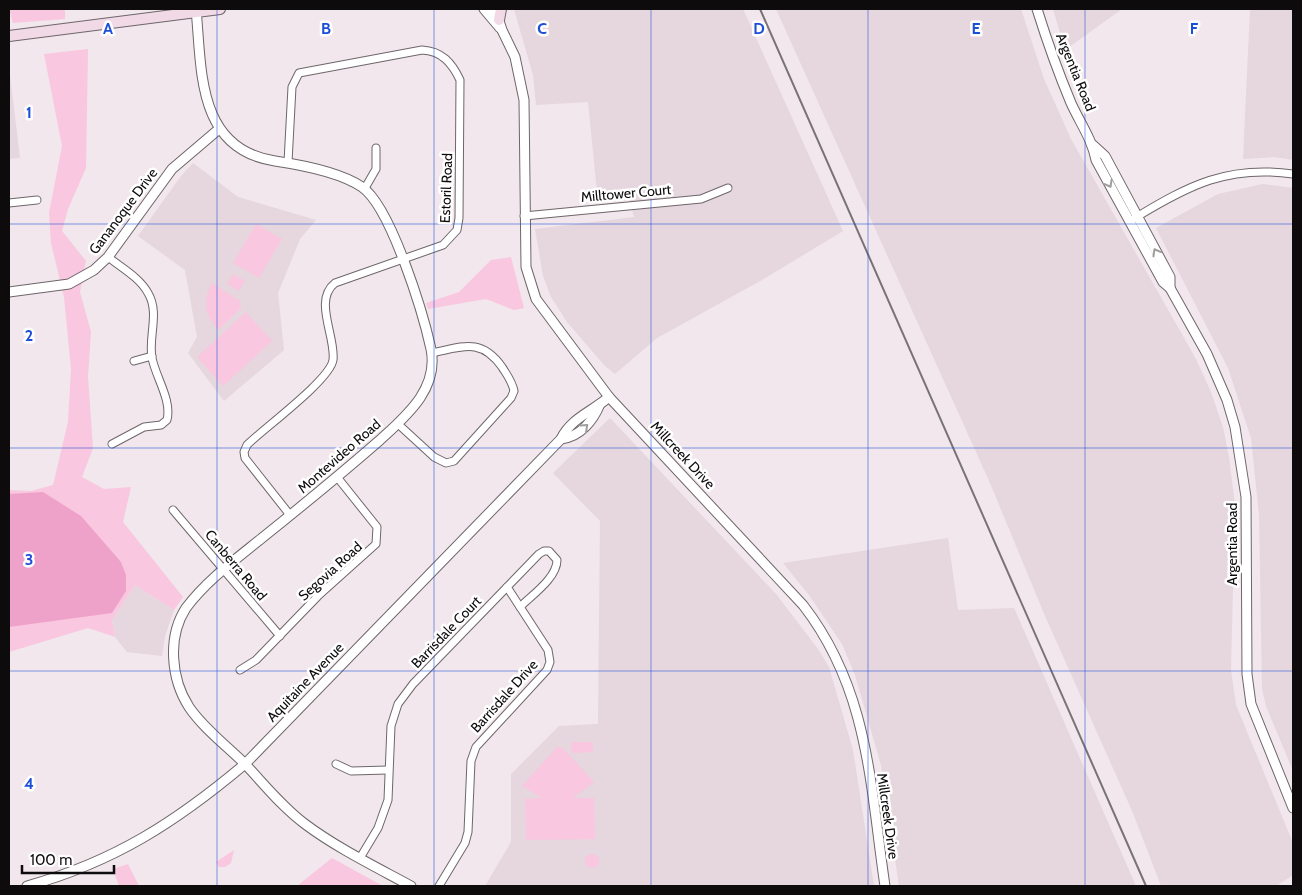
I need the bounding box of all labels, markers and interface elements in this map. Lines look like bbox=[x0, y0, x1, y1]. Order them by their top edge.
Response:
text: A bbox=[103, 19, 113, 38]
text: B bbox=[321, 19, 331, 38]
text: C bbox=[537, 19, 547, 38]
text: D bbox=[753, 19, 765, 38]
text: E bbox=[971, 19, 981, 38]
text: F bbox=[1190, 19, 1199, 38]
street label: Argentia Road bbox=[1052, 30, 1100, 114]
text: 1 bbox=[26, 103, 32, 122]
street label: Estoril Road bbox=[436, 153, 456, 223]
street label: Gananoque Drive bbox=[85, 164, 161, 258]
one-way arrow bbox=[1103, 178, 1113, 187]
street label: Milltower Court bbox=[580, 180, 672, 206]
one-way arrow bbox=[1152, 248, 1162, 257]
text: 2 bbox=[25, 326, 33, 345]
street label: Montevideo Road bbox=[294, 415, 384, 497]
street label: Millcreek Drive bbox=[647, 417, 719, 493]
one-way arrow bbox=[579, 423, 588, 432]
street label: Argentia Road bbox=[1223, 503, 1241, 585]
street label: Canberra Road bbox=[201, 526, 271, 604]
street label: Segovia Road bbox=[294, 538, 366, 604]
text: 3 bbox=[25, 550, 33, 569]
street label: Barrisdale Court bbox=[407, 592, 485, 672]
street label: Aquitaine Avenue bbox=[263, 639, 347, 725]
street label: Barrisdale Drive bbox=[466, 656, 542, 736]
street label: Millcreek Drive bbox=[873, 772, 903, 860]
text: 4 bbox=[24, 774, 34, 793]
scale bar bbox=[22, 842, 115, 874]
text: 100 m bbox=[30, 851, 72, 869]

